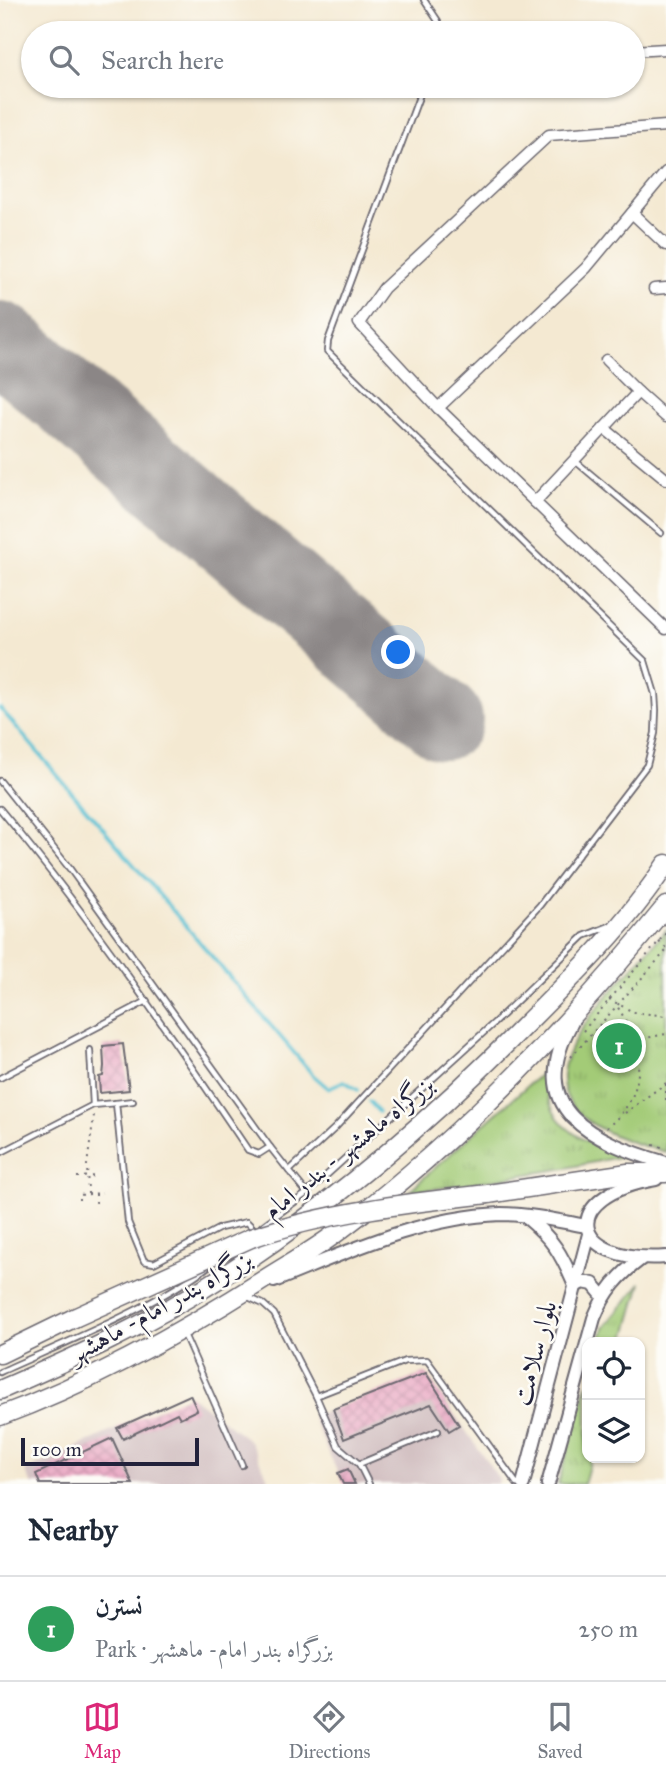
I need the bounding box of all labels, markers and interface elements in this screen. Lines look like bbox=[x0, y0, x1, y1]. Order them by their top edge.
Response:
search box bbox=[21, 21, 645, 98]
icon: search bbox=[45, 41, 83, 79]
text: Search here bbox=[101, 44, 224, 76]
your location bbox=[381, 635, 415, 669]
pin: 1 bbox=[596, 1020, 642, 1072]
street label: بزرگراه ماهشهر - بندر امام bbox=[255, 1067, 445, 1231]
street label: بزرگراه بندر امام- ماهشهر bbox=[59, 1241, 261, 1377]
street label: بلوار سلامت bbox=[505, 1297, 563, 1409]
map controls bbox=[582, 1337, 645, 1463]
button: locate bbox=[582, 1337, 645, 1400]
button: layers bbox=[582, 1400, 645, 1463]
scale bar bbox=[21, 1435, 200, 1467]
text: 100 m bbox=[32, 1438, 82, 1461]
text: Nearby bbox=[28, 1512, 118, 1548]
text: نسترن bbox=[95, 1590, 143, 1622]
text: 1 bbox=[46, 1615, 56, 1643]
text: 250 m bbox=[578, 1615, 638, 1643]
text: Park · بزرگراه بندر امام- ماهشهر bbox=[95, 1635, 333, 1663]
tab: Map bbox=[83, 1698, 121, 1763]
tab: Directions bbox=[288, 1698, 370, 1763]
tab: Saved bbox=[537, 1698, 583, 1763]

